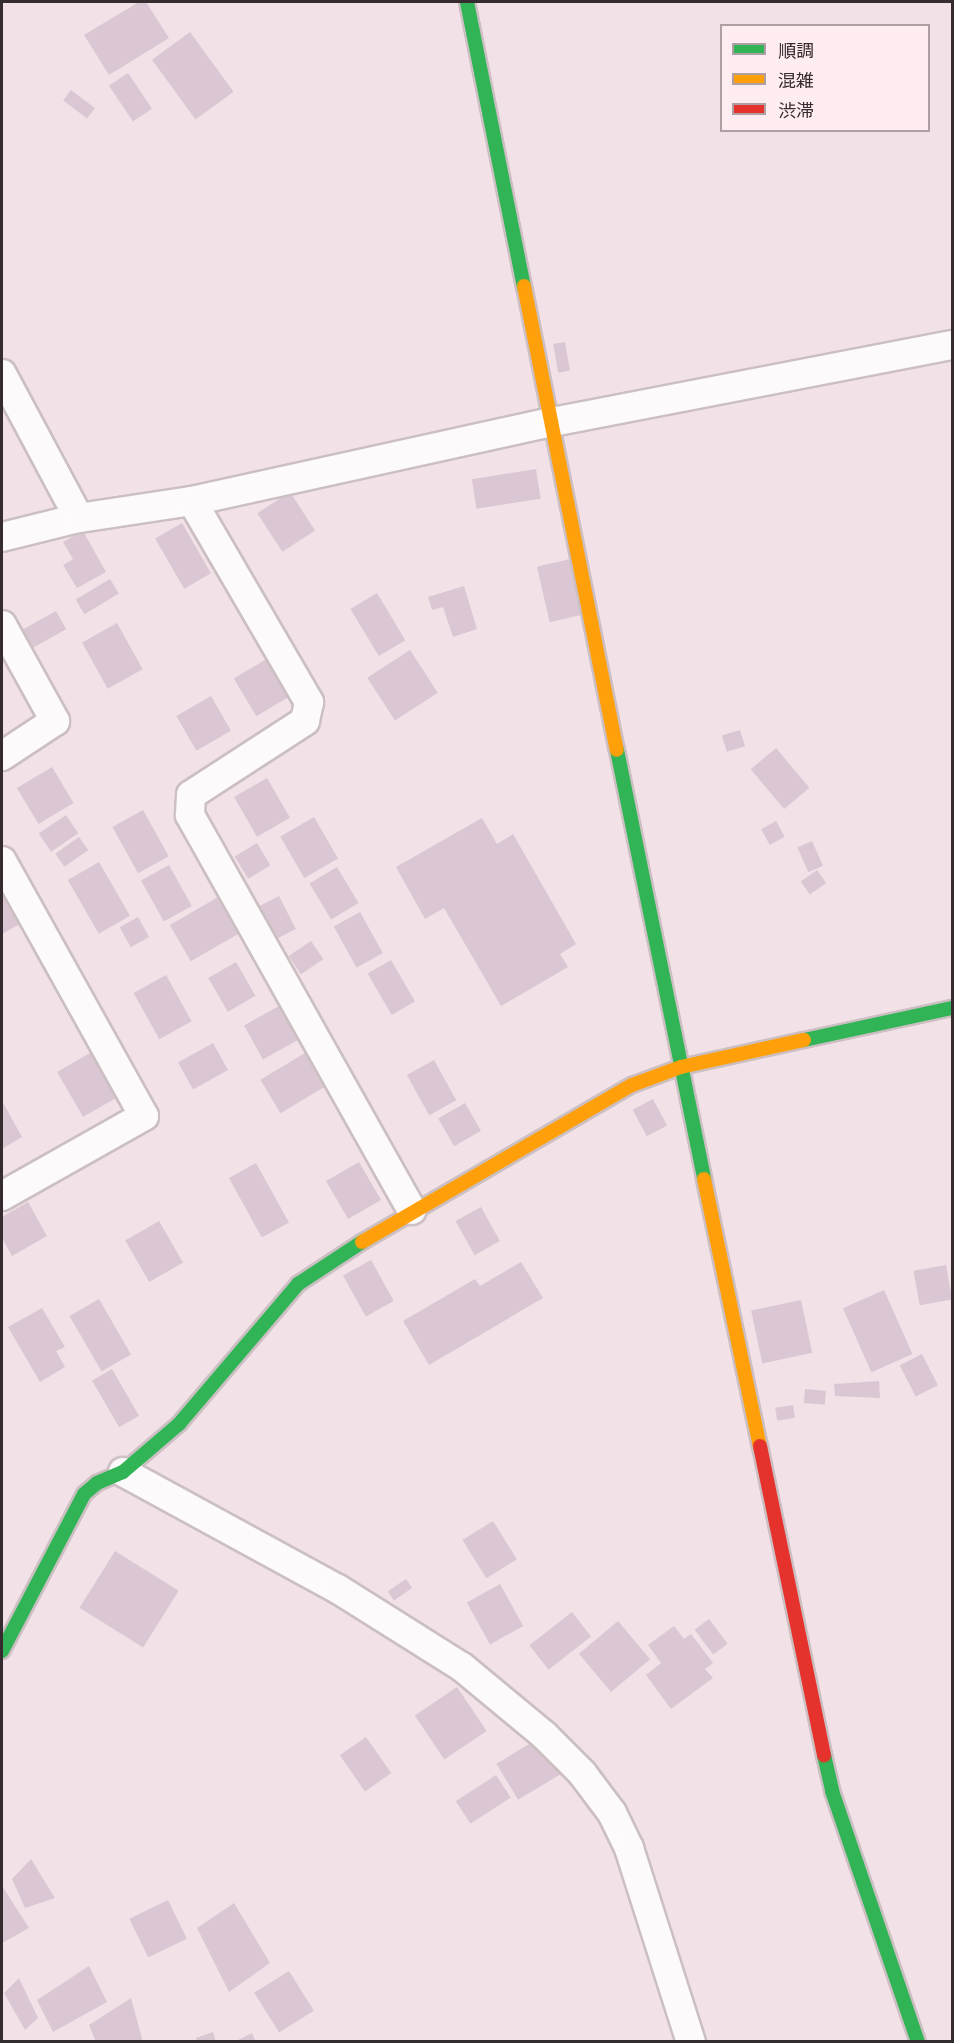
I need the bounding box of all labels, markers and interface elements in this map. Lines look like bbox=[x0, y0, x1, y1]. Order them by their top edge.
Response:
legend bbox=[720, 24, 930, 132]
text: 順調 bbox=[778, 40, 814, 61]
text: 混雑 bbox=[778, 70, 814, 91]
text: 渋滞 bbox=[778, 100, 814, 121]

